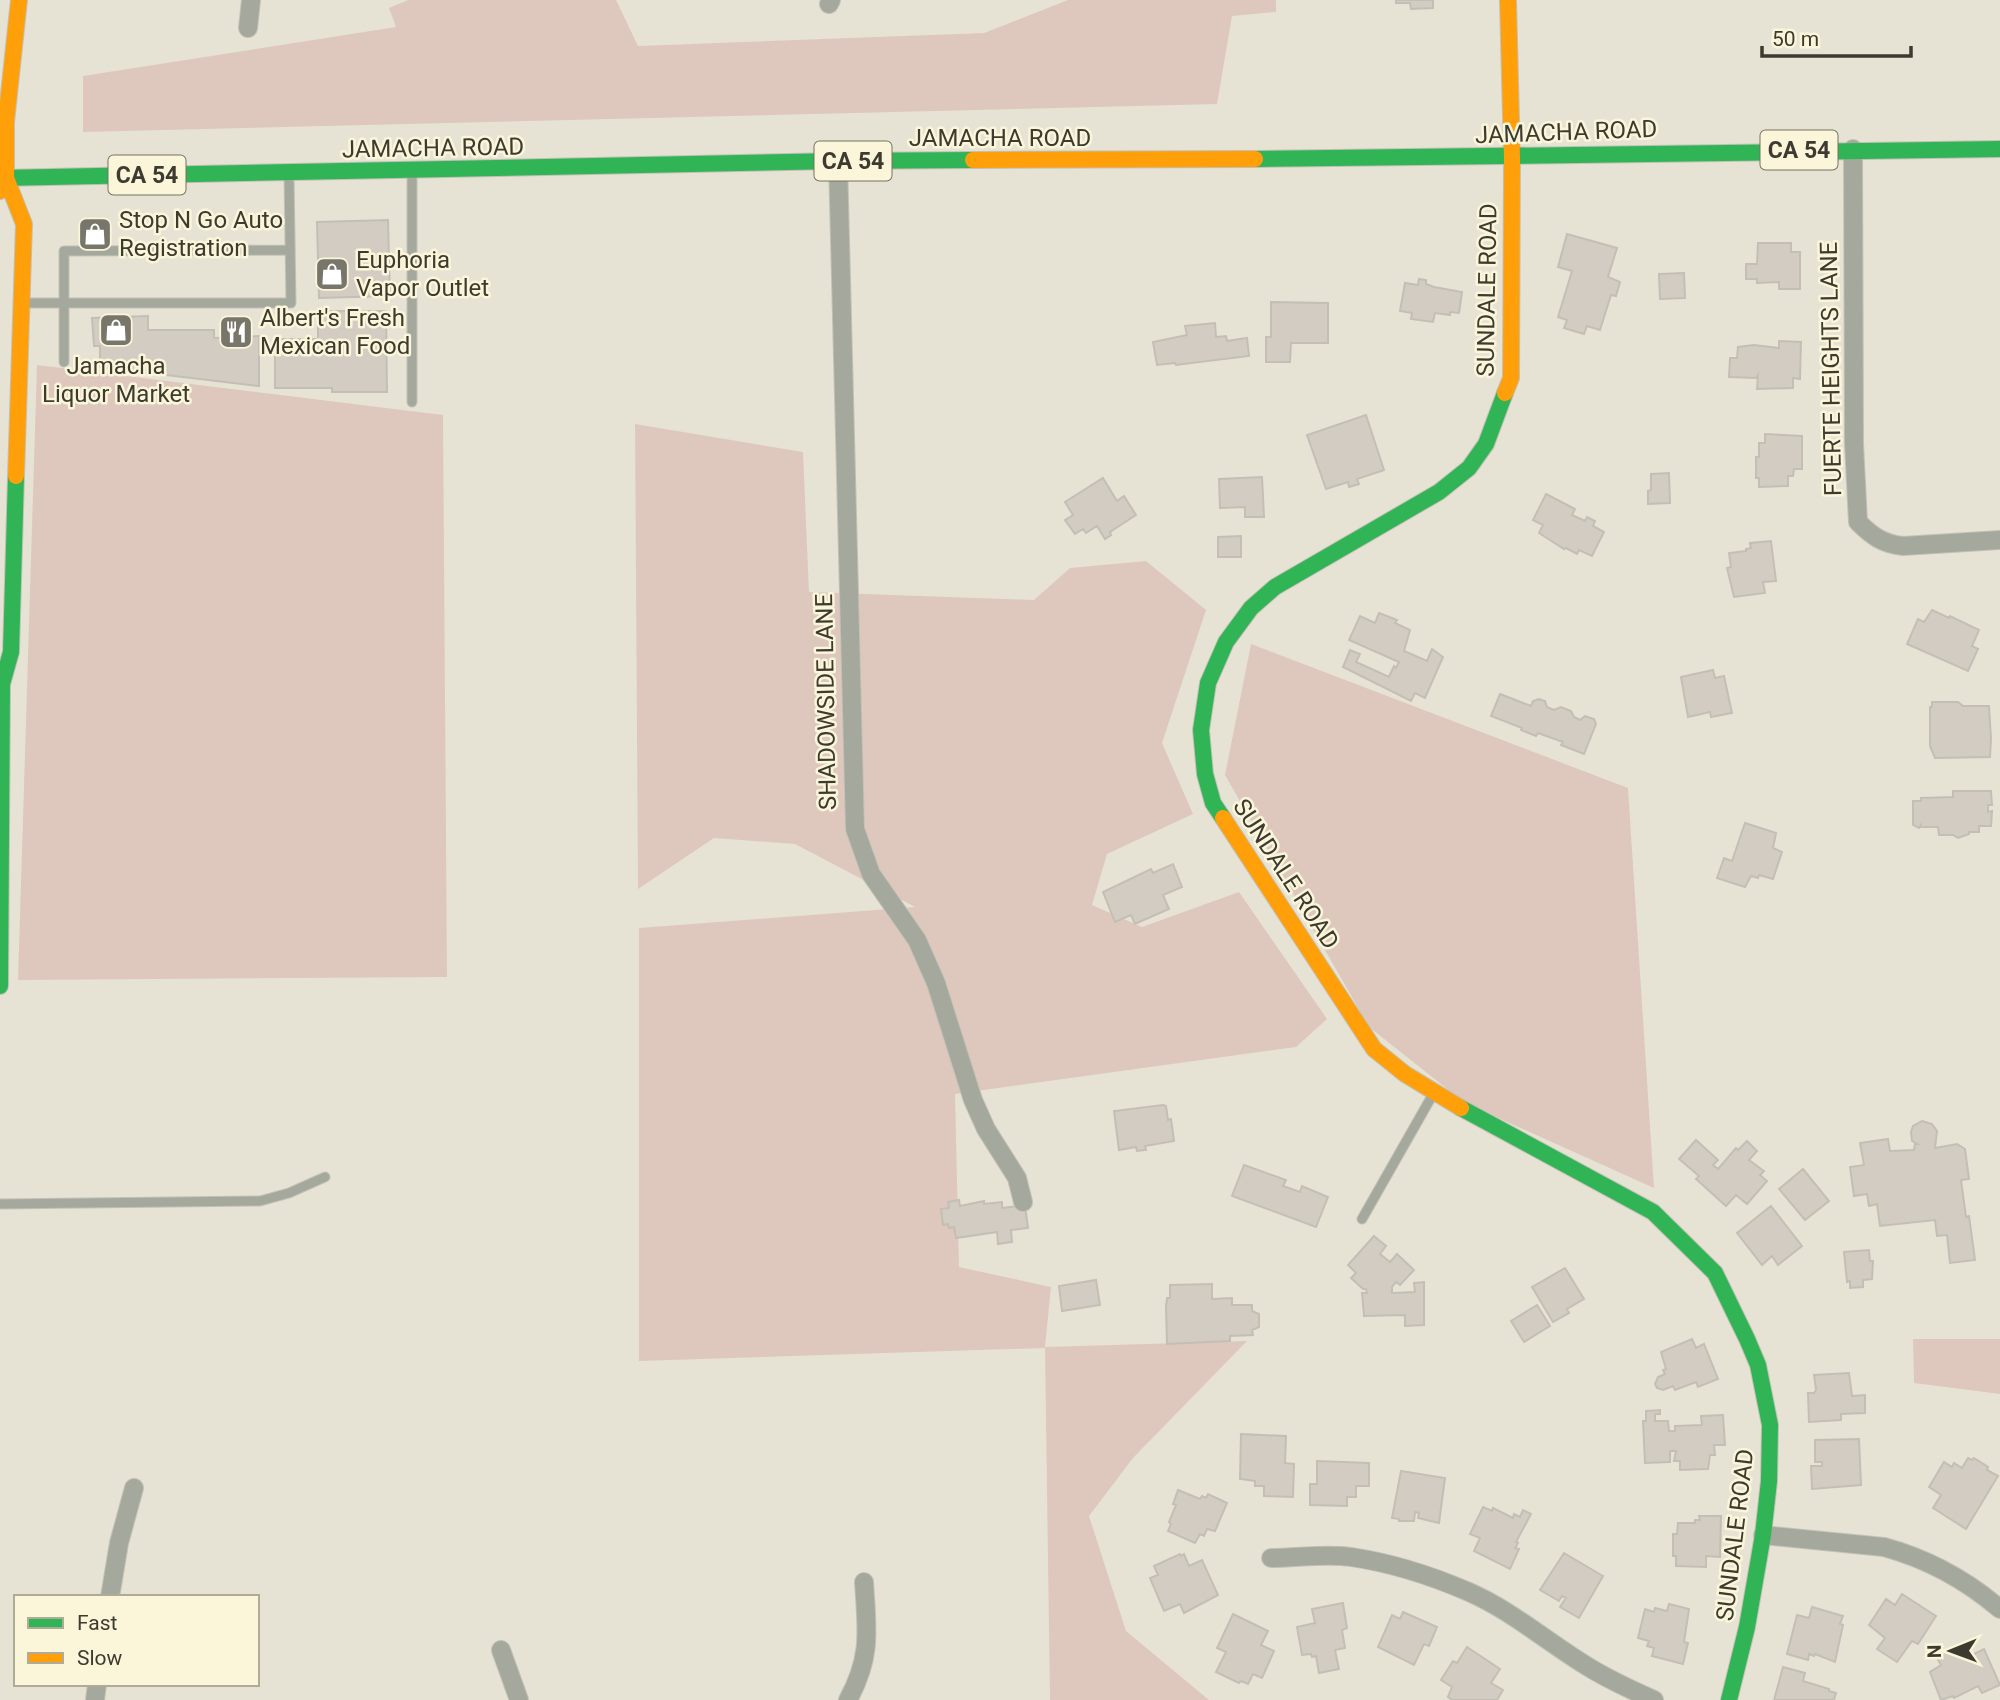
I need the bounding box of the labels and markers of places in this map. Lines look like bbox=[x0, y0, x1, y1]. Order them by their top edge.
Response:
place label: Stop N Go Auto Registration bbox=[119, 206, 283, 262]
shop icon: Stop N Go Auto Registration bbox=[76, 215, 114, 253]
place label: Euphoria Vapor Outlet bbox=[356, 246, 489, 302]
shop icon: Euphoria Vapor Outlet bbox=[313, 255, 351, 293]
place label: Albert's Fresh Mexican Food bbox=[260, 304, 410, 360]
shop icon: Jamacha Liquor Market bbox=[97, 311, 135, 349]
restaurant icon: Albert's Fresh Mexican Food bbox=[217, 313, 255, 351]
place label: Jamacha Liquor Market bbox=[42, 352, 190, 408]

